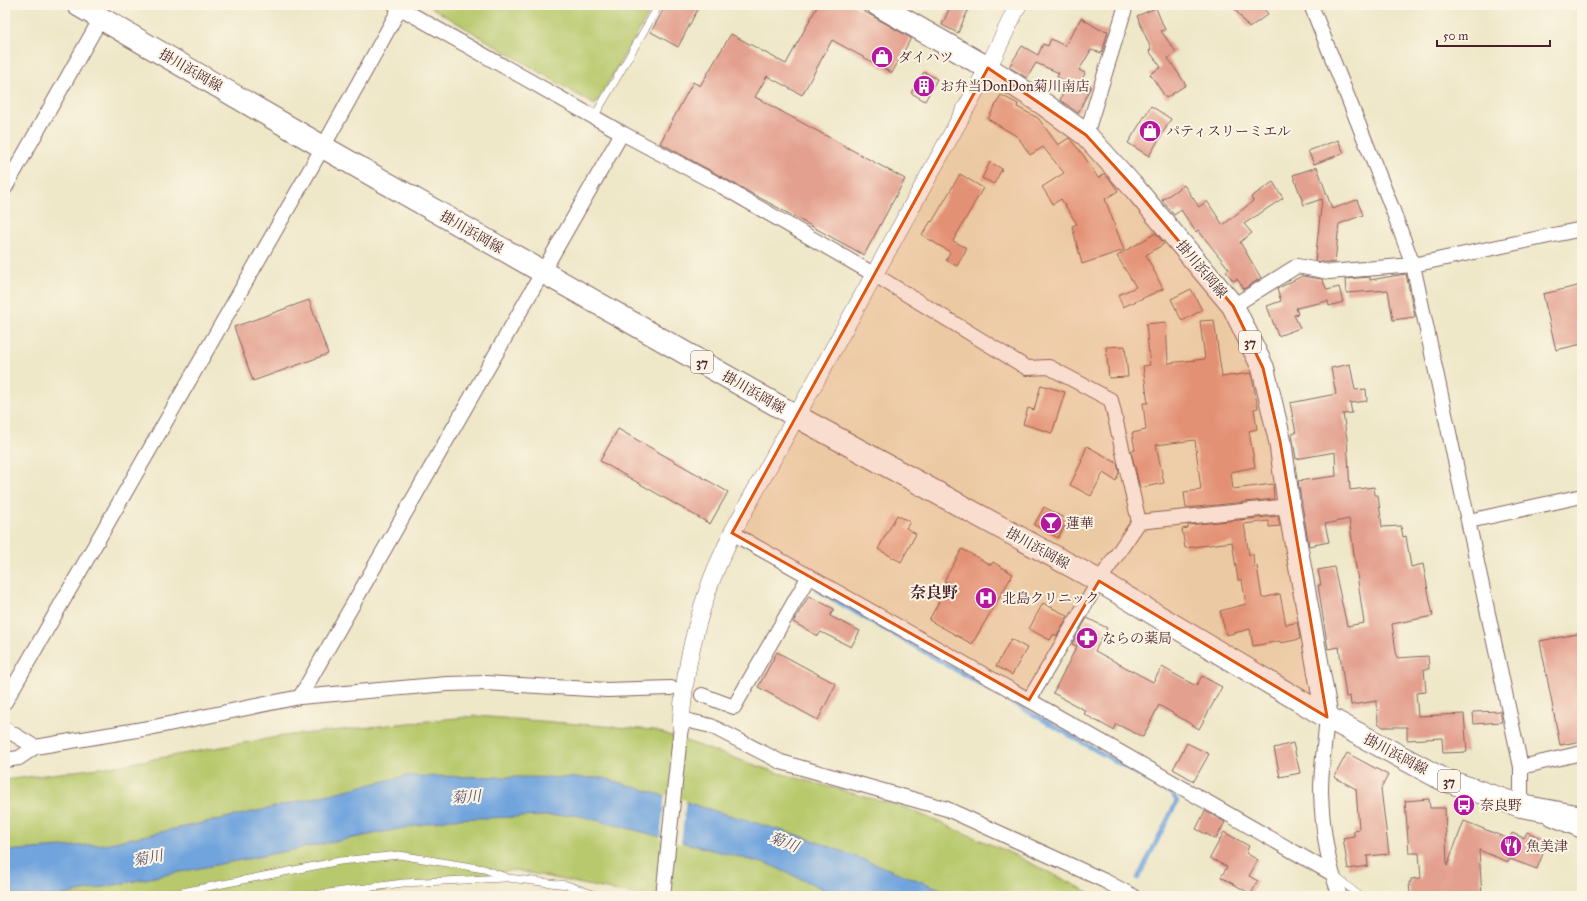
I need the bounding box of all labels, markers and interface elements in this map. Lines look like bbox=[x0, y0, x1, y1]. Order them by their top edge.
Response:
scale bar bbox=[1437, 22, 1550, 48]
text: 50 m bbox=[1443, 29, 1468, 43]
shop icon: ダイハツ bbox=[869, 44, 895, 70]
street label: 掛川浜岡線 bbox=[156, 46, 225, 95]
place label: ダイハツ bbox=[898, 49, 953, 66]
building icon: お弁当DonDon菊川南店 bbox=[911, 73, 937, 99]
place label: お弁当DonDon菊川南店 bbox=[940, 78, 1090, 95]
shop icon: パティスリーミエル bbox=[1137, 118, 1163, 144]
place label: パティスリーミエル bbox=[1166, 123, 1291, 140]
street label: 掛川浜岡線 bbox=[437, 208, 506, 257]
street label: 掛川浜岡線 bbox=[1173, 237, 1231, 302]
road number: 37 bbox=[1239, 331, 1261, 353]
road number: 37 bbox=[691, 351, 713, 373]
street label: 掛川浜岡線 bbox=[719, 368, 788, 417]
bar icon: 蓮華 bbox=[1038, 510, 1064, 536]
place label: 蓮華 bbox=[1066, 515, 1094, 532]
street label: 掛川浜岡線 bbox=[1003, 524, 1072, 573]
district label: 奈良野 bbox=[910, 583, 958, 602]
hospital icon: 北島クリニック bbox=[973, 585, 999, 611]
place label: 北島クリニック bbox=[1002, 590, 1099, 607]
pharmacy icon: ならの薬局 bbox=[1074, 625, 1100, 651]
place label: ならの薬局 bbox=[1102, 630, 1172, 647]
street label: 掛川浜岡線 bbox=[1361, 731, 1431, 778]
road number: 37 bbox=[1438, 770, 1460, 792]
water label: 菊川 bbox=[450, 787, 484, 807]
bus stop icon: 奈良野 bbox=[1451, 792, 1477, 818]
place label: 奈良野 bbox=[1480, 797, 1522, 814]
water label: 菊川 bbox=[767, 828, 803, 856]
restaurant icon: 魚美津 bbox=[1498, 833, 1524, 859]
place label: 魚美津 bbox=[1526, 838, 1568, 855]
water label: 菊川 bbox=[132, 846, 166, 870]

